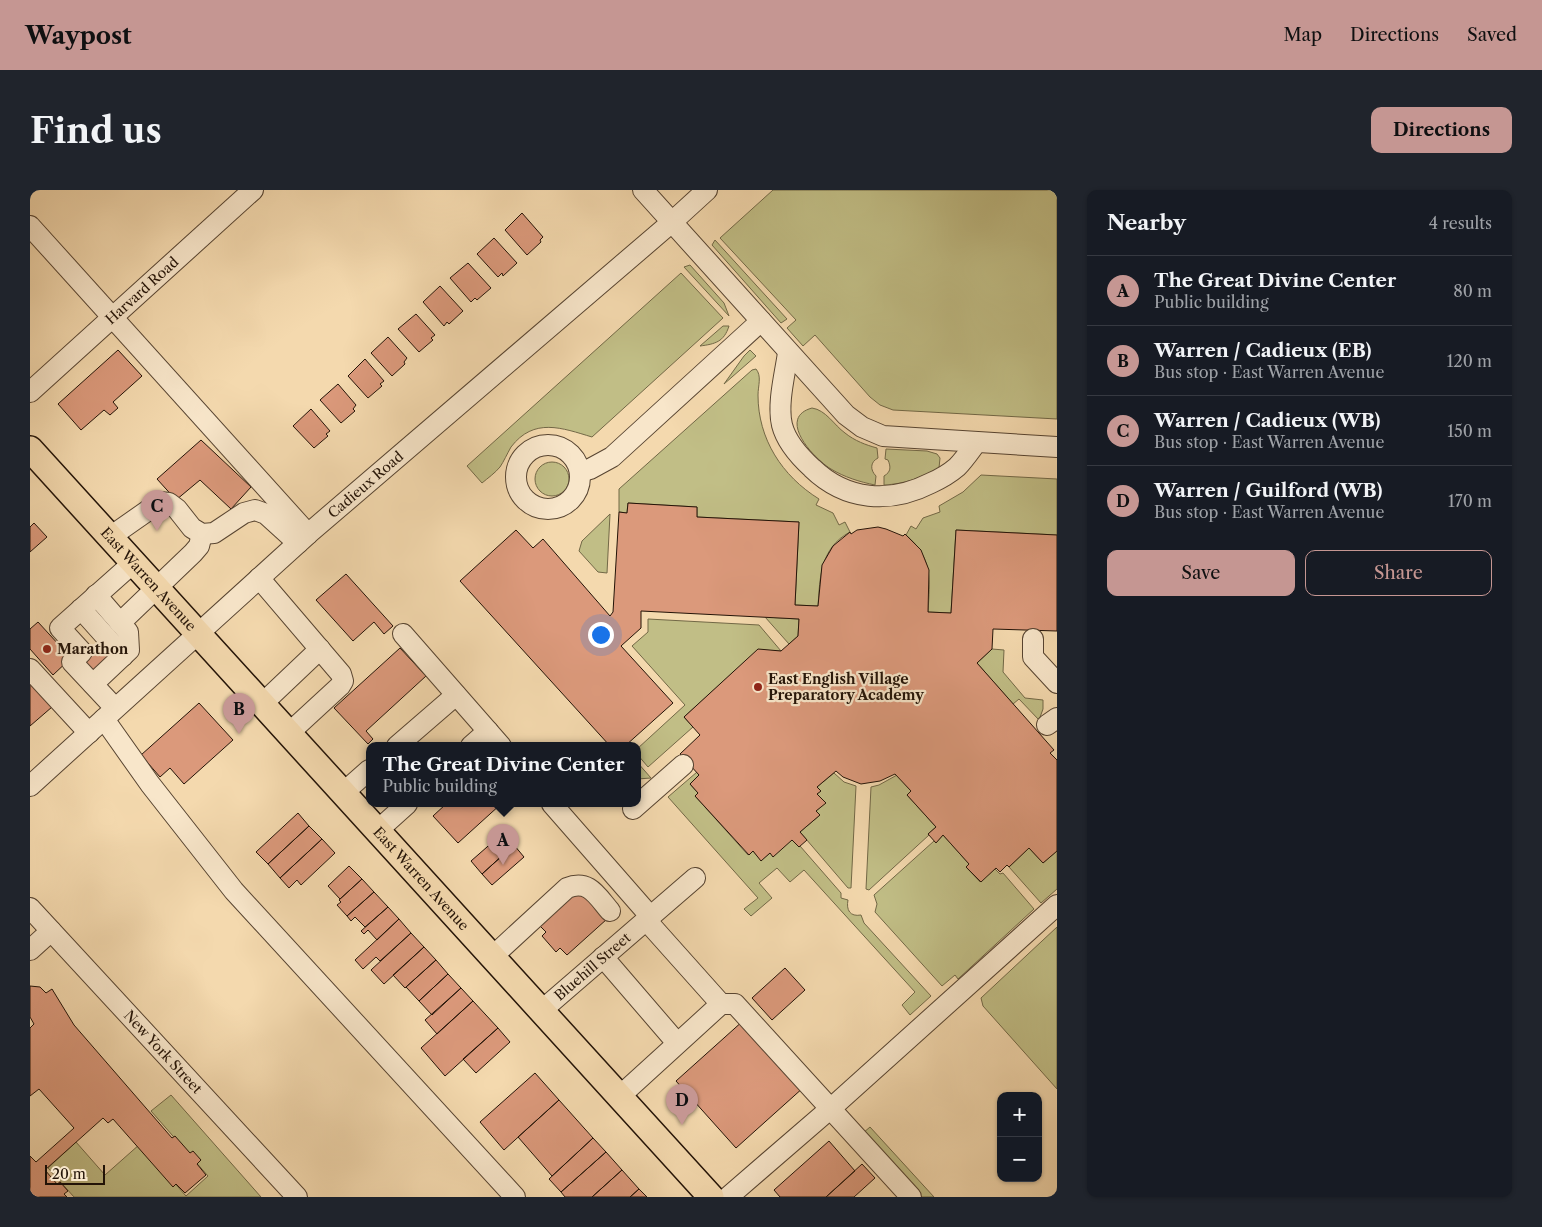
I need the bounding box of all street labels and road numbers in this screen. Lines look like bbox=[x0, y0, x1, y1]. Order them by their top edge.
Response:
street label: Harvard Road bbox=[102, 253, 183, 328]
street label: Cadieux Road bbox=[324, 447, 407, 522]
street label: East Warren Avenue bbox=[97, 524, 200, 635]
street label: East Warren Avenue bbox=[369, 823, 473, 934]
street label: Bluehill Street bbox=[551, 929, 634, 1004]
street label: New York Street bbox=[120, 1006, 206, 1098]

